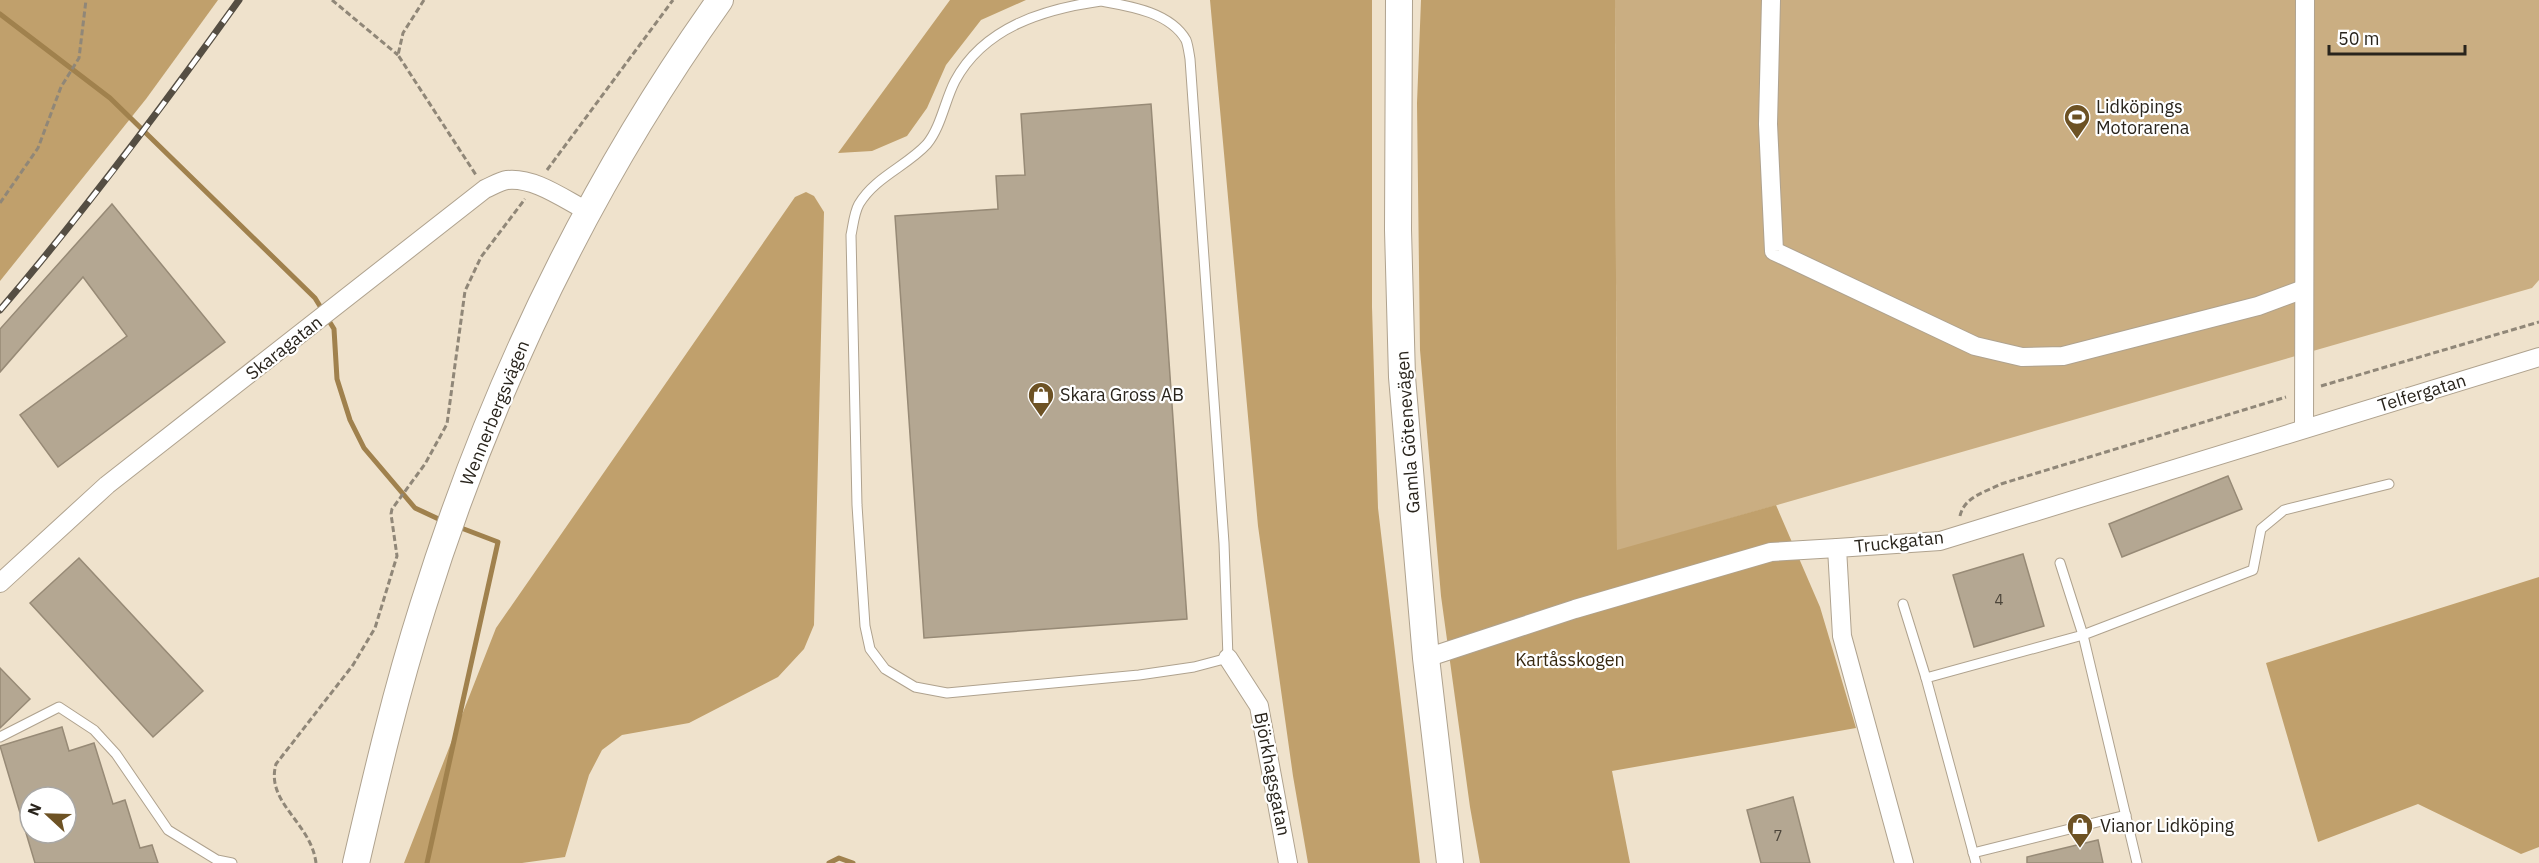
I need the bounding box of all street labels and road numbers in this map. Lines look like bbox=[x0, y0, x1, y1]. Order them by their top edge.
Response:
street label: Skaragatan bbox=[241, 311, 327, 385]
street label: Wennerbergsvägen bbox=[455, 337, 534, 489]
street label: Gamla Götenevägen bbox=[1390, 350, 1425, 514]
street label: Telfergatan bbox=[2375, 368, 2469, 417]
street label: Truckgatan bbox=[1853, 525, 1945, 558]
street label: Björkhagsgatan bbox=[1249, 710, 1296, 838]

